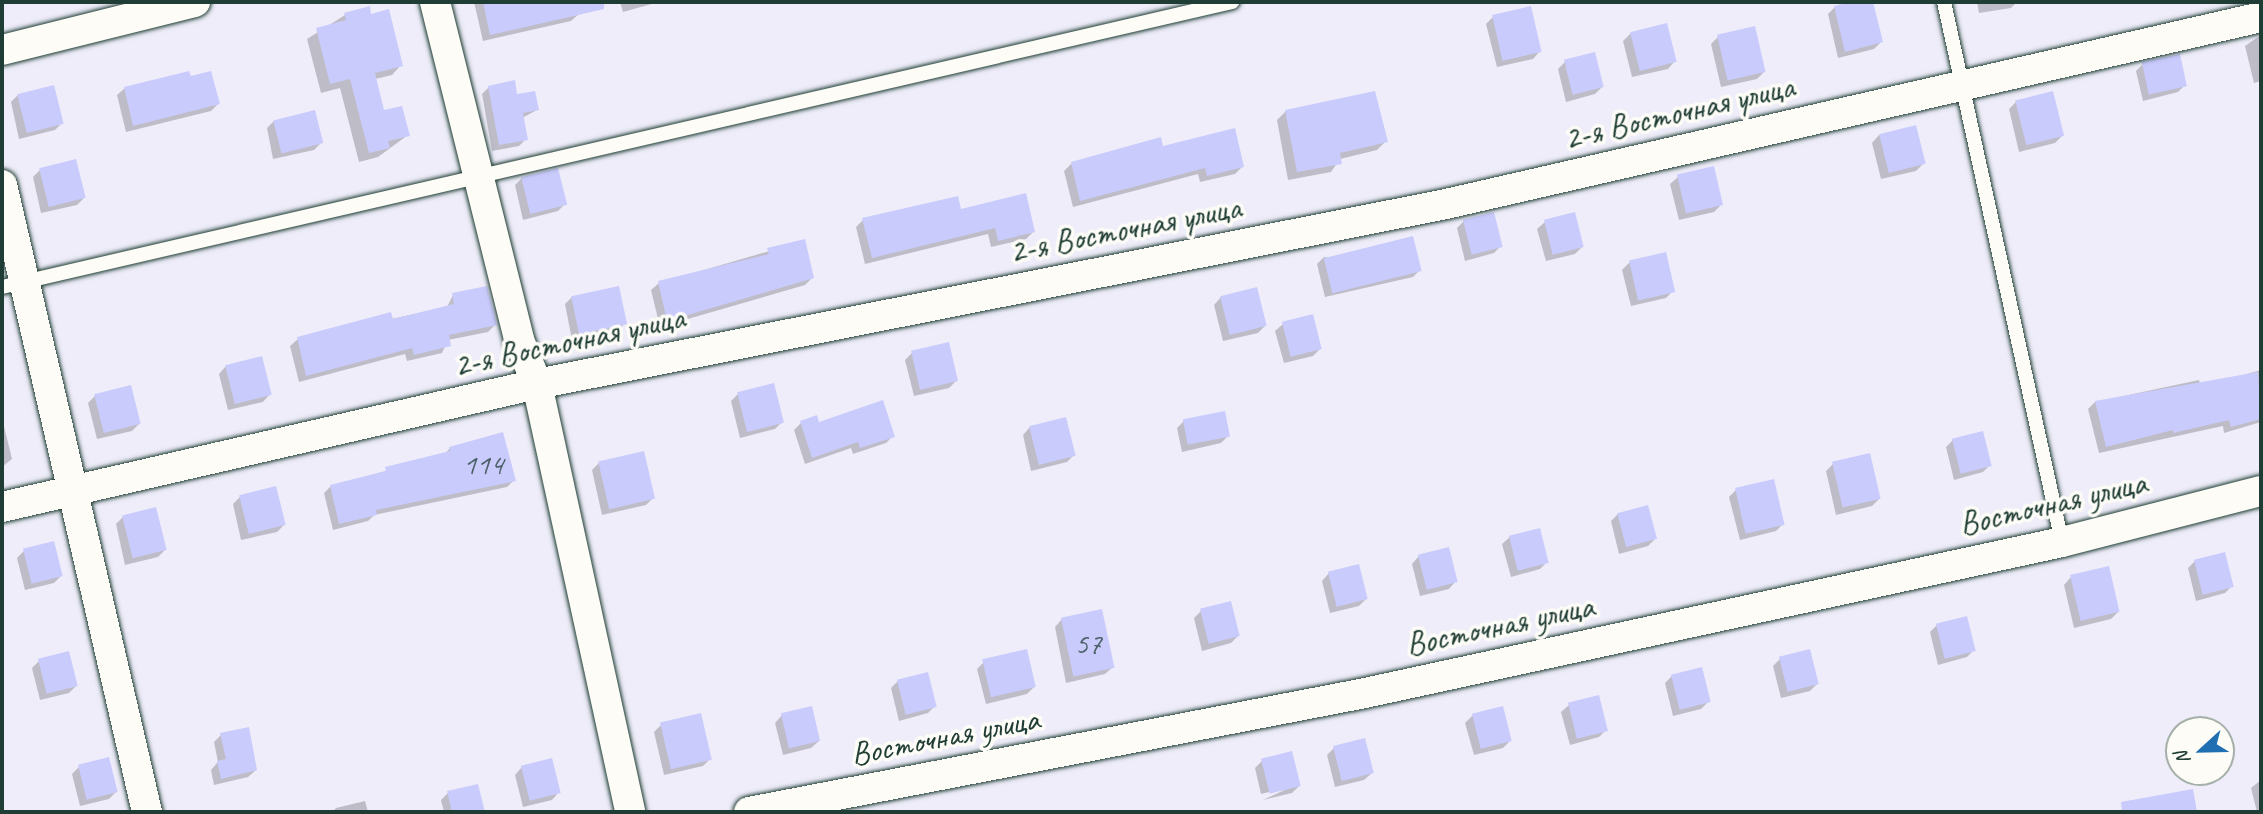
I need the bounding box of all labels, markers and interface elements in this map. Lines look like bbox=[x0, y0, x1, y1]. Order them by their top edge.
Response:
street label: 2-я Восточная улица bbox=[1558, 67, 1800, 159]
street label: 2-я Восточная улица bbox=[1004, 188, 1246, 272]
street label: 2-я Восточная улица bbox=[448, 298, 690, 386]
house number: 114 bbox=[463, 446, 503, 482]
street label: Восточная улица bbox=[1954, 463, 2152, 545]
street label: Восточная улица bbox=[1401, 586, 1599, 666]
house number: 57 bbox=[1075, 625, 1101, 661]
street label: Восточная улица bbox=[846, 699, 1044, 775]
north arrow bbox=[2165, 716, 2235, 786]
text: N bbox=[2169, 748, 2196, 768]

